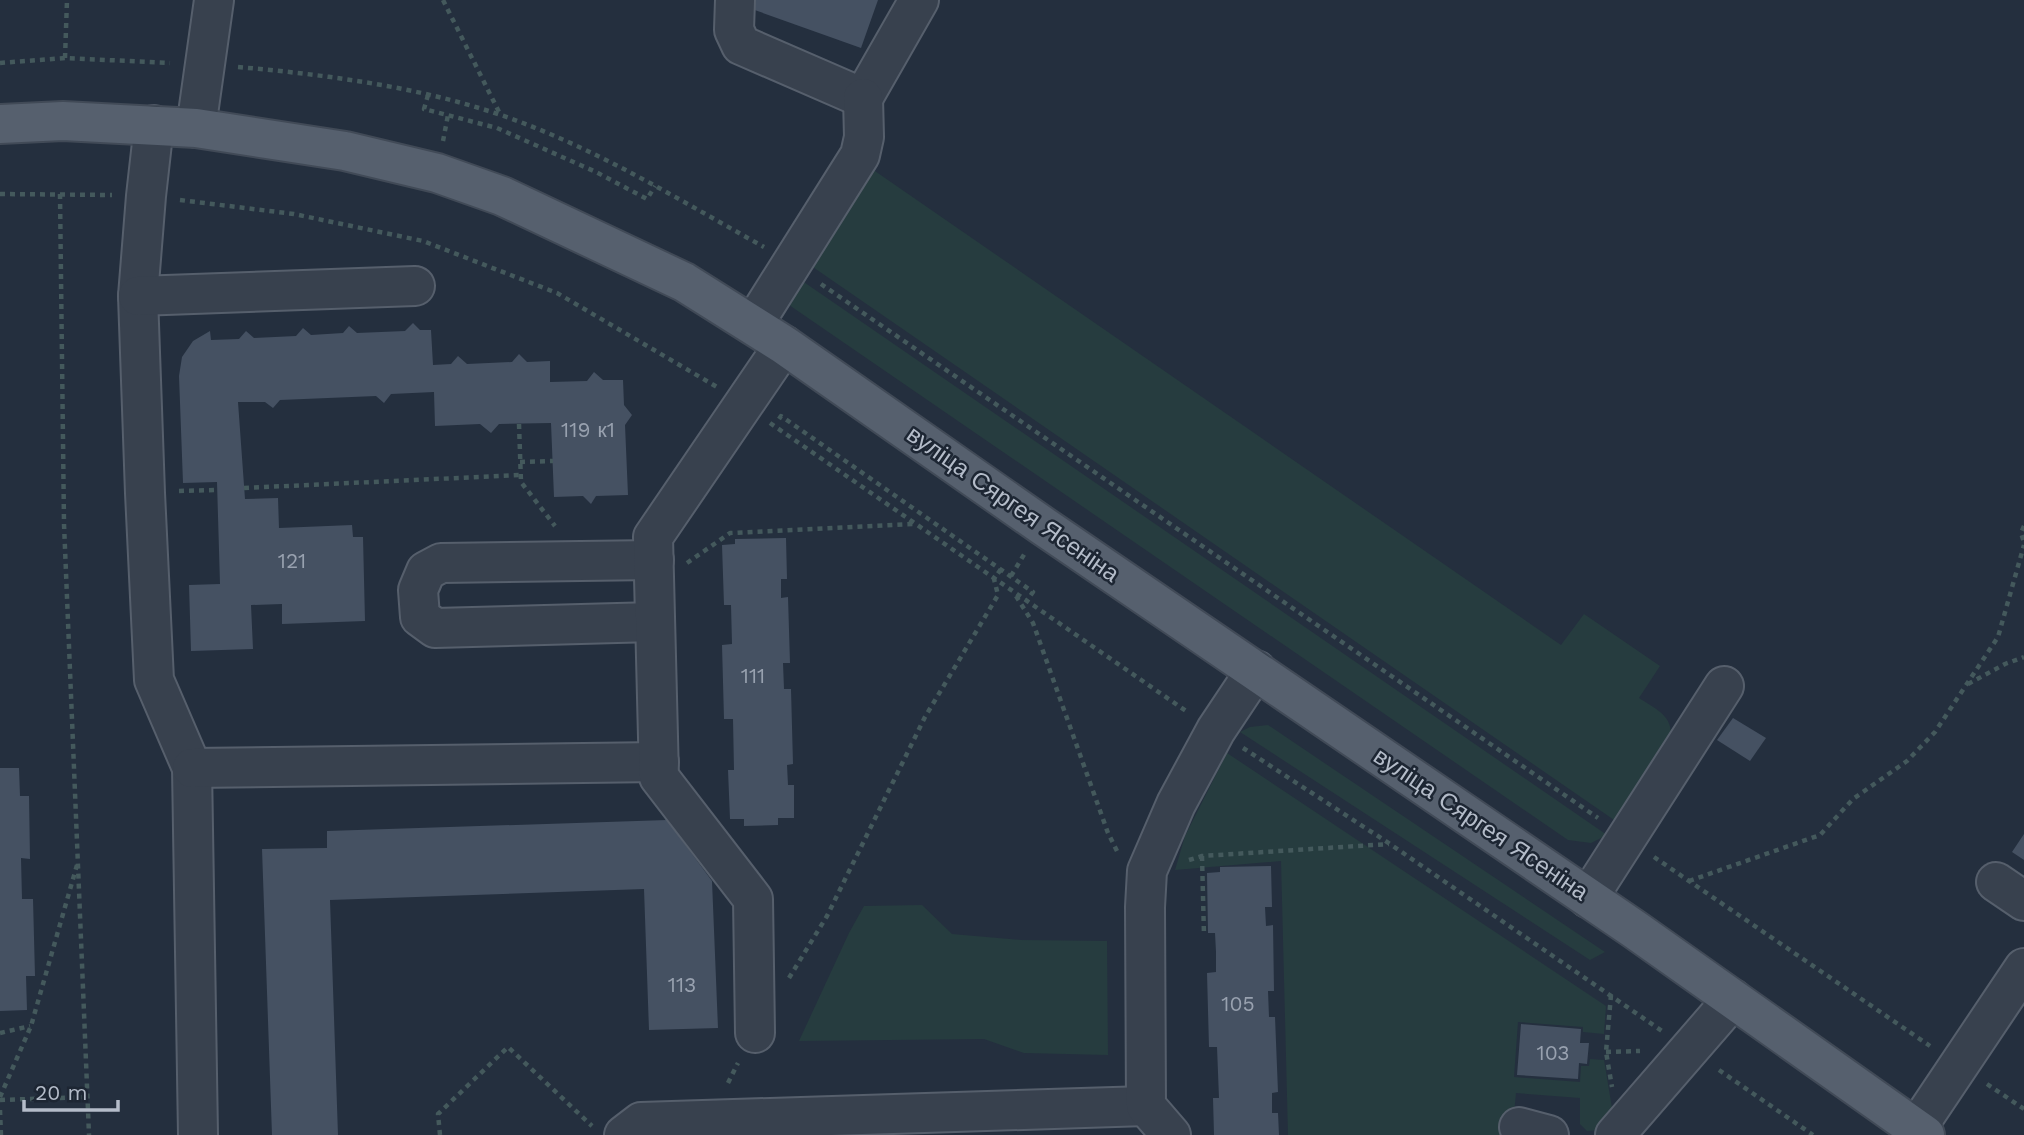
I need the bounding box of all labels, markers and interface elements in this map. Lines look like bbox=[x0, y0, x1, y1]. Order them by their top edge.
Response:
house number: 119 к1 bbox=[561, 417, 615, 442]
street label: вуліца Сяргея Ясеніна bbox=[902, 420, 1125, 588]
house number: 121 bbox=[278, 548, 306, 573]
house number: 111 bbox=[741, 663, 765, 688]
street label: вуліца Сяргея Ясеніна bbox=[1368, 742, 1594, 907]
house number: 113 bbox=[668, 972, 696, 997]
house number: 105 bbox=[1221, 991, 1255, 1016]
house number: 103 bbox=[1536, 1040, 1570, 1065]
scale bar bbox=[24, 1068, 119, 1112]
text: 20 m bbox=[35, 1080, 87, 1105]

